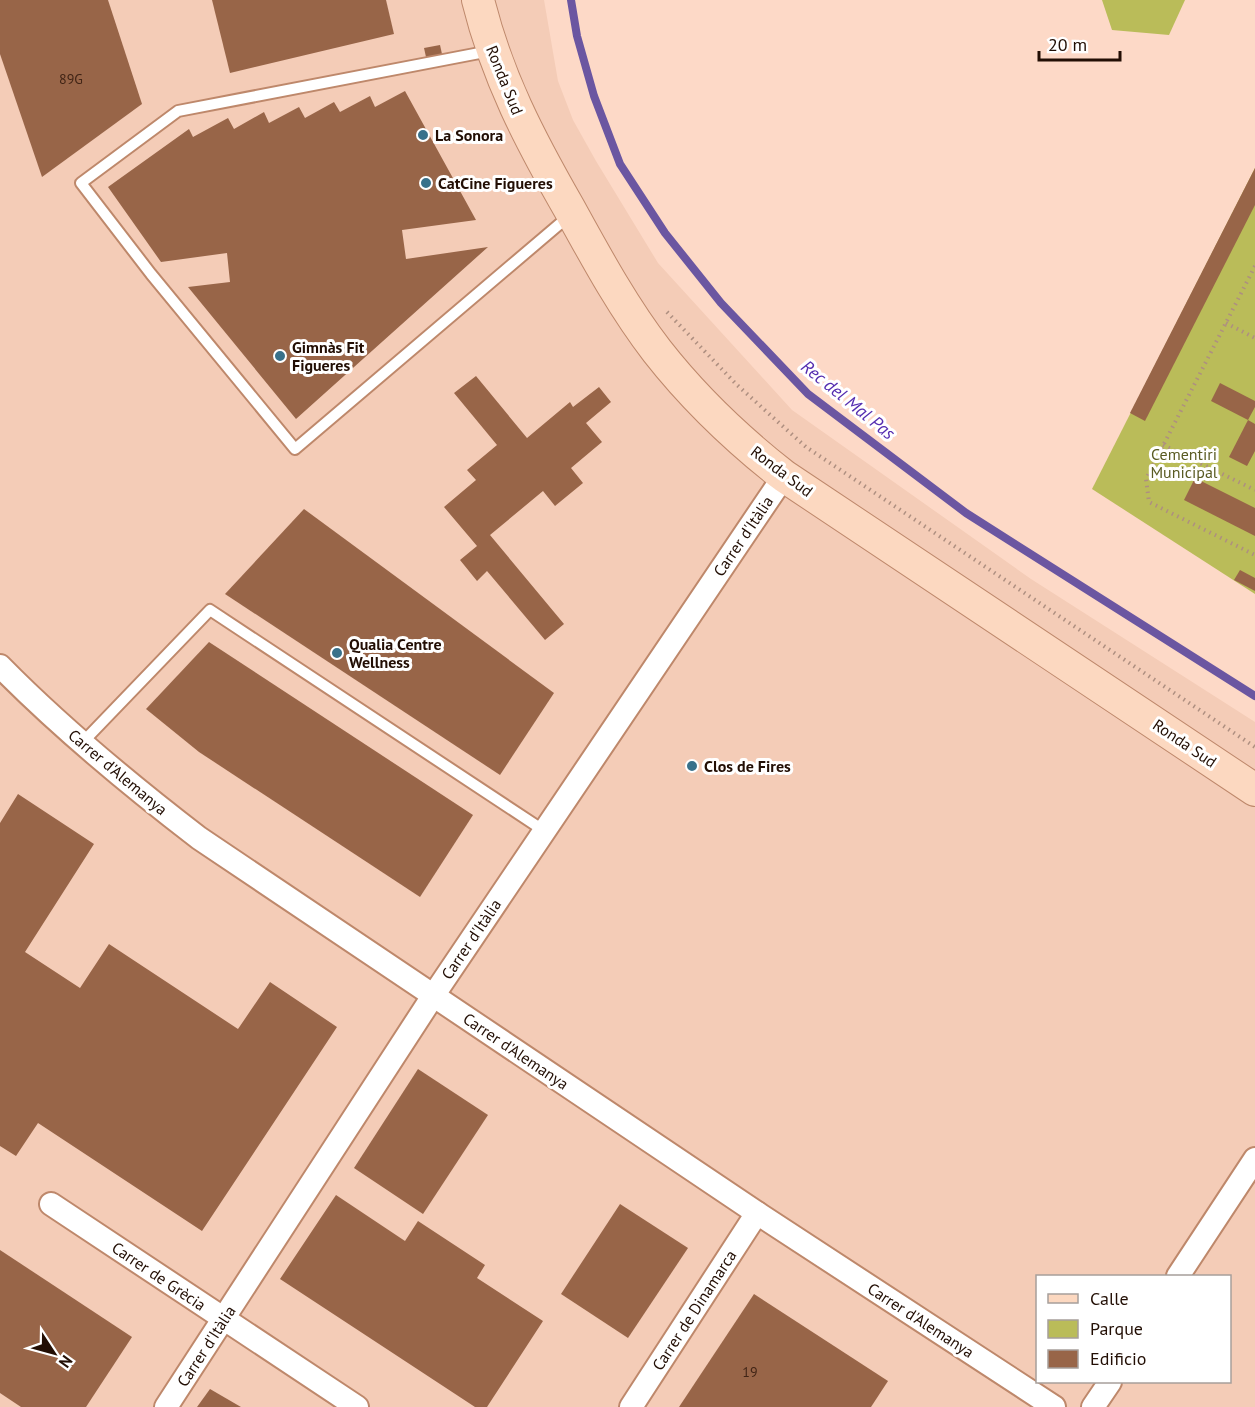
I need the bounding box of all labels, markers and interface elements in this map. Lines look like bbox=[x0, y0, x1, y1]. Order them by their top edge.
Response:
scale bar bbox=[1039, 24, 1120, 62]
text: 20 m bbox=[1048, 33, 1087, 56]
street label: Ronda Sud bbox=[482, 43, 528, 117]
house number: 89G bbox=[59, 70, 83, 88]
place label: La Sonora bbox=[435, 125, 503, 145]
marker: La Sonora bbox=[416, 128, 430, 142]
place label: CatCine Figueres bbox=[438, 173, 553, 193]
marker: CatCine Figueres bbox=[419, 176, 433, 190]
place label: Gimnàs Fit Figueres bbox=[292, 337, 365, 375]
marker: Gimnàs Fit Figueres bbox=[273, 349, 287, 363]
water label: Rec del Mal Pas bbox=[797, 355, 901, 445]
street label: Ronda Sud bbox=[747, 441, 817, 501]
park label: Cementiri Municipal bbox=[1150, 444, 1218, 482]
street label: Carrer d'Itàlia bbox=[709, 492, 777, 580]
place label: Qualia Centre Wellness bbox=[349, 634, 442, 672]
marker: Qualia Centre Wellness bbox=[330, 646, 344, 660]
street label: Ronda Sud bbox=[1149, 714, 1221, 772]
street label: Carrer d'Alemanya bbox=[64, 725, 172, 819]
place label: Clos de Fires bbox=[704, 756, 791, 776]
marker: Clos de Fires bbox=[685, 759, 699, 773]
street label: Carrer d'Itàlia bbox=[437, 895, 505, 983]
street label: Carrer d'Alemanya bbox=[459, 1008, 573, 1094]
street label: Carrer de Grècia bbox=[108, 1237, 210, 1315]
street label: Carrer de Dinamarca bbox=[648, 1246, 740, 1374]
legend bbox=[1036, 1275, 1231, 1383]
street label: Carrer d'Alemanya bbox=[864, 1278, 978, 1362]
text: Calle bbox=[1090, 1287, 1129, 1310]
street label: Carrer d'Itàlia bbox=[172, 1302, 240, 1390]
text: Parque bbox=[1090, 1317, 1143, 1340]
north arrow bbox=[24, 1323, 84, 1383]
text: Edificio bbox=[1090, 1347, 1146, 1370]
text: N bbox=[55, 1352, 77, 1372]
house number: 19 bbox=[742, 1363, 758, 1381]

